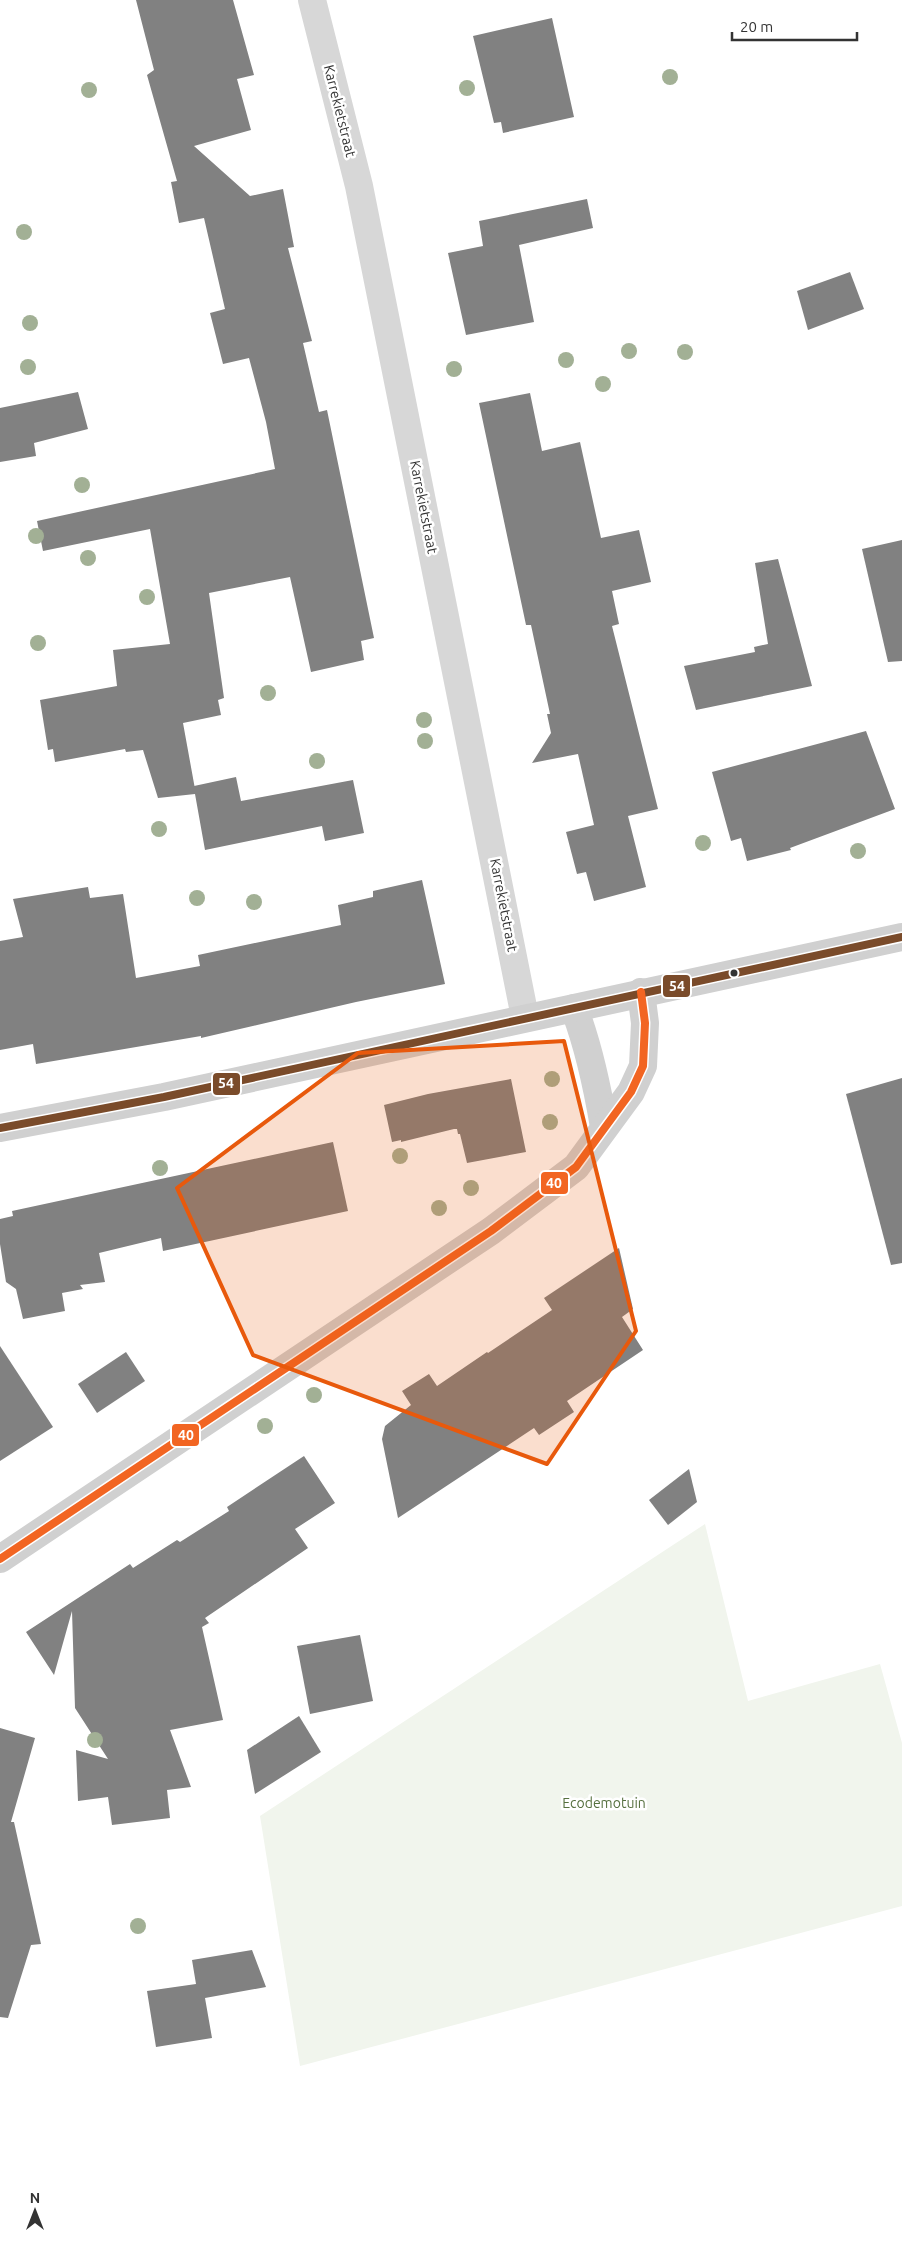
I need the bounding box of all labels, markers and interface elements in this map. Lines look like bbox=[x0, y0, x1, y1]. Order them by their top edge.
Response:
scale bar bbox=[732, 10, 857, 42]
text: 20 m bbox=[740, 18, 773, 35]
street label: Karrekietstraat bbox=[321, 63, 359, 159]
street label: Karrekietstraat bbox=[407, 459, 441, 555]
street label: Karrekietstraat bbox=[487, 857, 521, 953]
unlabelled marker bbox=[729, 968, 739, 978]
line badge: 54 bbox=[662, 974, 691, 998]
text: 54 bbox=[669, 978, 685, 994]
line badge: 54 bbox=[212, 1072, 241, 1096]
text: 54 bbox=[218, 1075, 234, 1091]
line badge: 40 bbox=[540, 1171, 569, 1195]
text: 40 bbox=[546, 1175, 562, 1191]
line badge: 40 bbox=[171, 1423, 200, 1447]
text: 40 bbox=[178, 1427, 194, 1443]
park label: Ecodemotuin bbox=[562, 1795, 646, 1811]
north arrow bbox=[10, 2186, 60, 2236]
text: N bbox=[30, 2190, 40, 2206]

